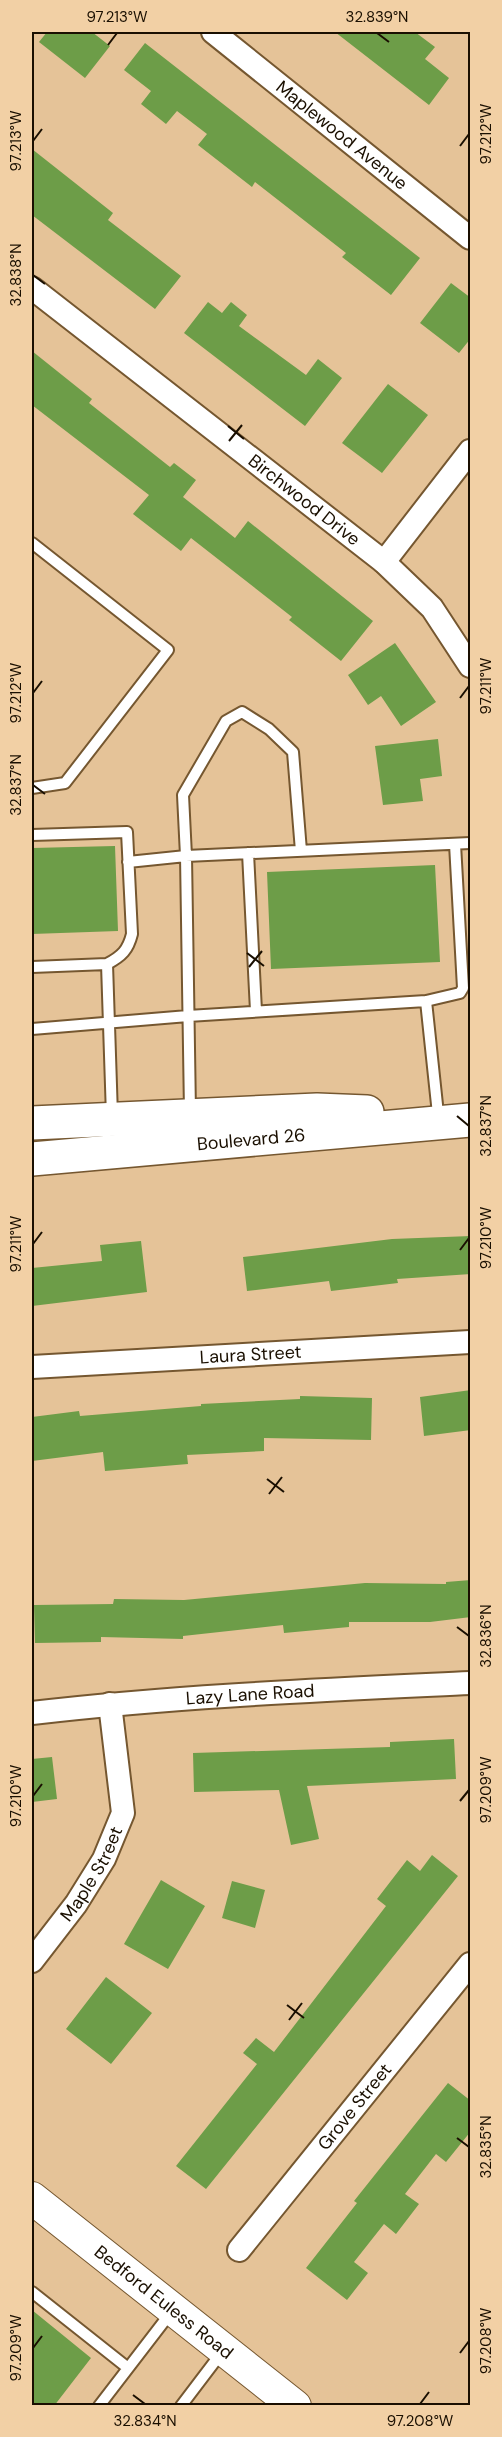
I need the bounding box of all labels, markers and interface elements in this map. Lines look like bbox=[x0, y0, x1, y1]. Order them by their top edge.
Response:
text: 97.213°W bbox=[87, 7, 148, 27]
text: 32.839°N bbox=[346, 7, 408, 27]
street label: Maplewood Avenue bbox=[271, 75, 413, 195]
text: 97.212°W bbox=[476, 103, 496, 164]
text: 97.213°W bbox=[6, 110, 26, 171]
text: 32.838°N bbox=[6, 243, 26, 307]
street label: Birchwood Drive bbox=[243, 449, 365, 551]
text: 97.211°W bbox=[476, 657, 496, 714]
text: 97.212°W bbox=[6, 662, 26, 723]
text: 32.837°N bbox=[6, 754, 26, 816]
text: 32.837°N bbox=[476, 1095, 496, 1157]
street label: Boulevard 26 bbox=[196, 1123, 306, 1156]
text: 97.210°W bbox=[476, 1206, 496, 1269]
text: 97.211°W bbox=[6, 1215, 26, 1272]
street label: Laura Street bbox=[199, 1340, 302, 1369]
text: 32.836°N bbox=[476, 1604, 496, 1668]
street label: Lazy Lane Road bbox=[185, 1679, 315, 1711]
text: 97.209°W bbox=[476, 1756, 496, 1823]
text: 97.210°W bbox=[6, 1764, 26, 1827]
street label: Maple Street bbox=[55, 1823, 128, 1927]
street label: Grove Street bbox=[312, 2058, 397, 2155]
text: 32.835°N bbox=[476, 2115, 496, 2179]
street label: Bedford Euless Road bbox=[89, 2240, 238, 2365]
text: 97.208°W bbox=[476, 2307, 496, 2374]
text: 97.209°W bbox=[6, 2314, 26, 2381]
text: 32.834°N bbox=[113, 2411, 177, 2431]
text: 97.208°W bbox=[387, 2411, 454, 2431]

